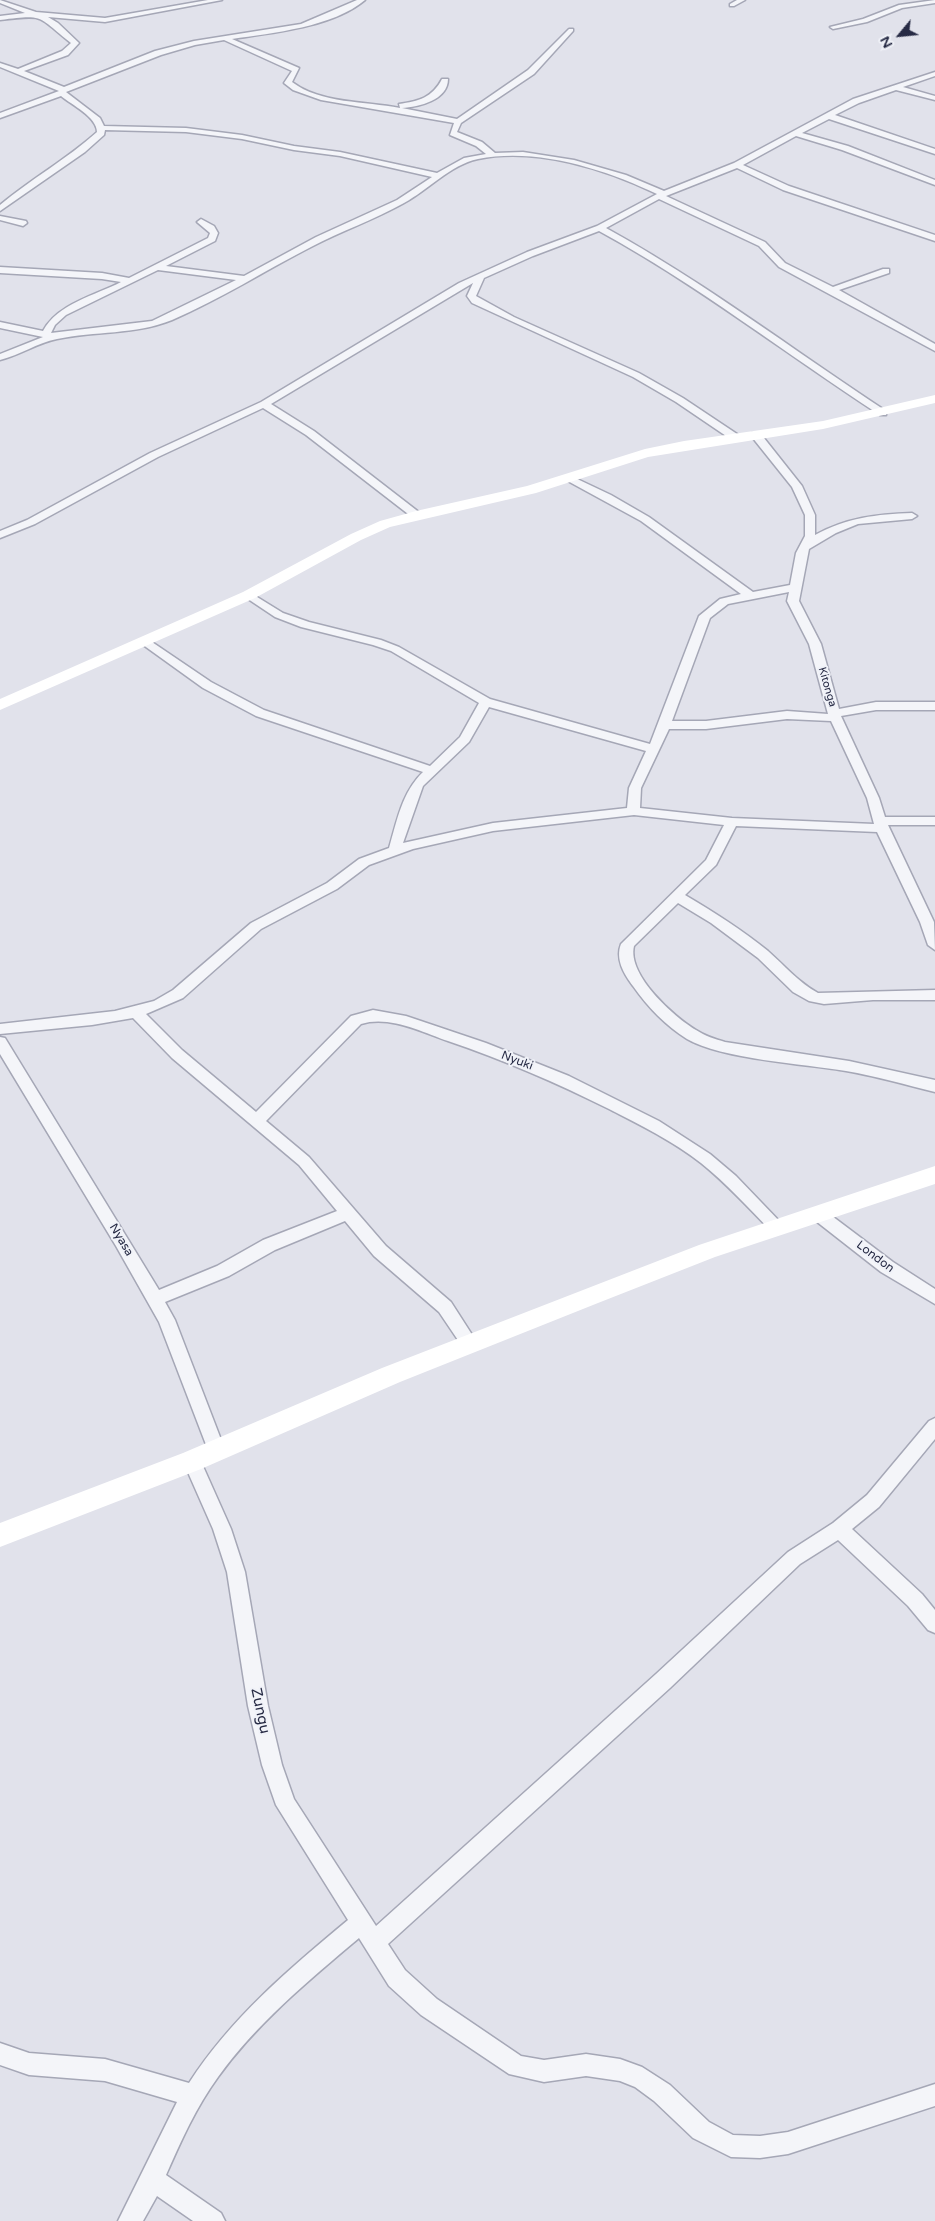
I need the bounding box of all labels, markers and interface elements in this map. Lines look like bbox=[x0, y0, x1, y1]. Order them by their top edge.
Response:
north arrow bbox=[875, 10, 925, 60]
text: N bbox=[876, 33, 896, 51]
street label: Kitonga bbox=[815, 666, 839, 708]
street label: Nyuki bbox=[499, 1048, 535, 1074]
street label: Nyasa bbox=[106, 1221, 136, 1259]
street label: London bbox=[853, 1238, 897, 1276]
street label: Zungu bbox=[246, 1686, 274, 1736]

